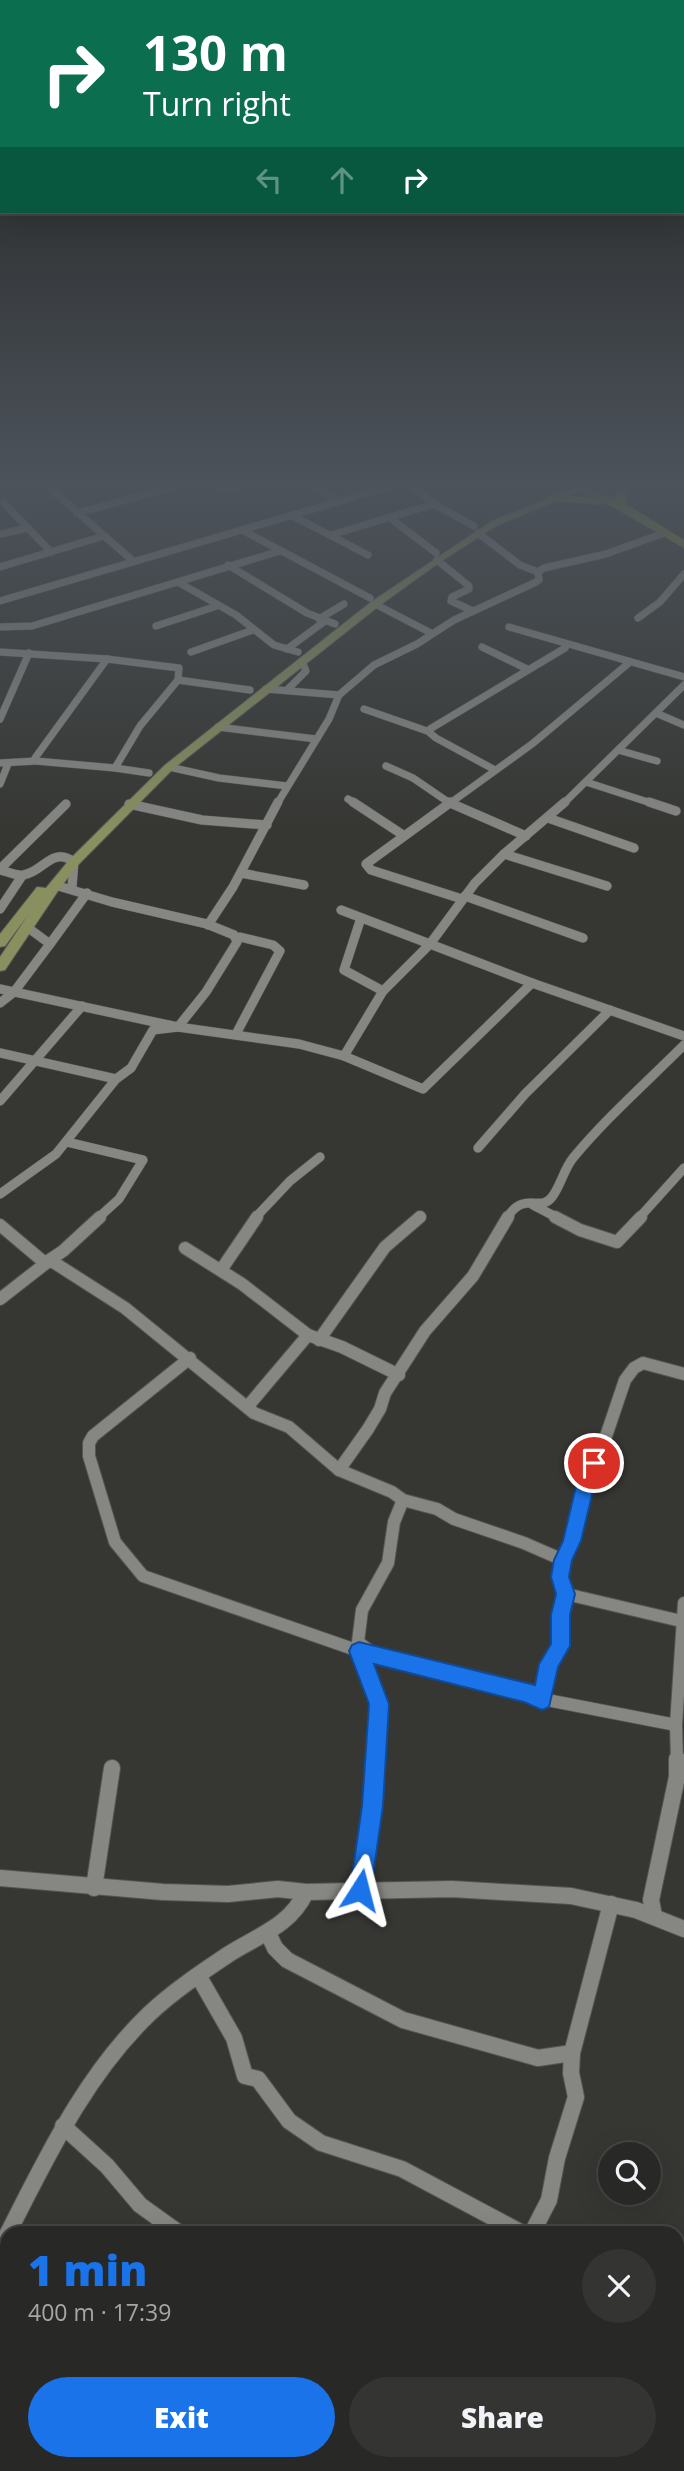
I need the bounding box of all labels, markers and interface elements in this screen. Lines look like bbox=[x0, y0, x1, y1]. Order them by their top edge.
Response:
text: 130 m bbox=[143, 19, 288, 85]
icon: right bbox=[28, 28, 119, 119]
text: Turn right bbox=[143, 82, 291, 125]
icon: left bbox=[250, 161, 288, 199]
icon: ahead bbox=[323, 161, 361, 199]
icon: right bbox=[396, 161, 434, 199]
pin bbox=[564, 1433, 624, 1493]
icon: arrive bbox=[575, 1444, 613, 1482]
position arrow bbox=[323, 1853, 397, 1927]
map controls bbox=[598, 2142, 661, 2205]
button: search bbox=[598, 2142, 661, 2205]
text: 1 min bbox=[28, 2241, 147, 2298]
button: close bbox=[582, 2249, 656, 2323]
text: 400 m · 17:39 bbox=[28, 2296, 171, 2328]
button: Exit bbox=[28, 2377, 335, 2457]
button: Share bbox=[349, 2377, 656, 2457]

